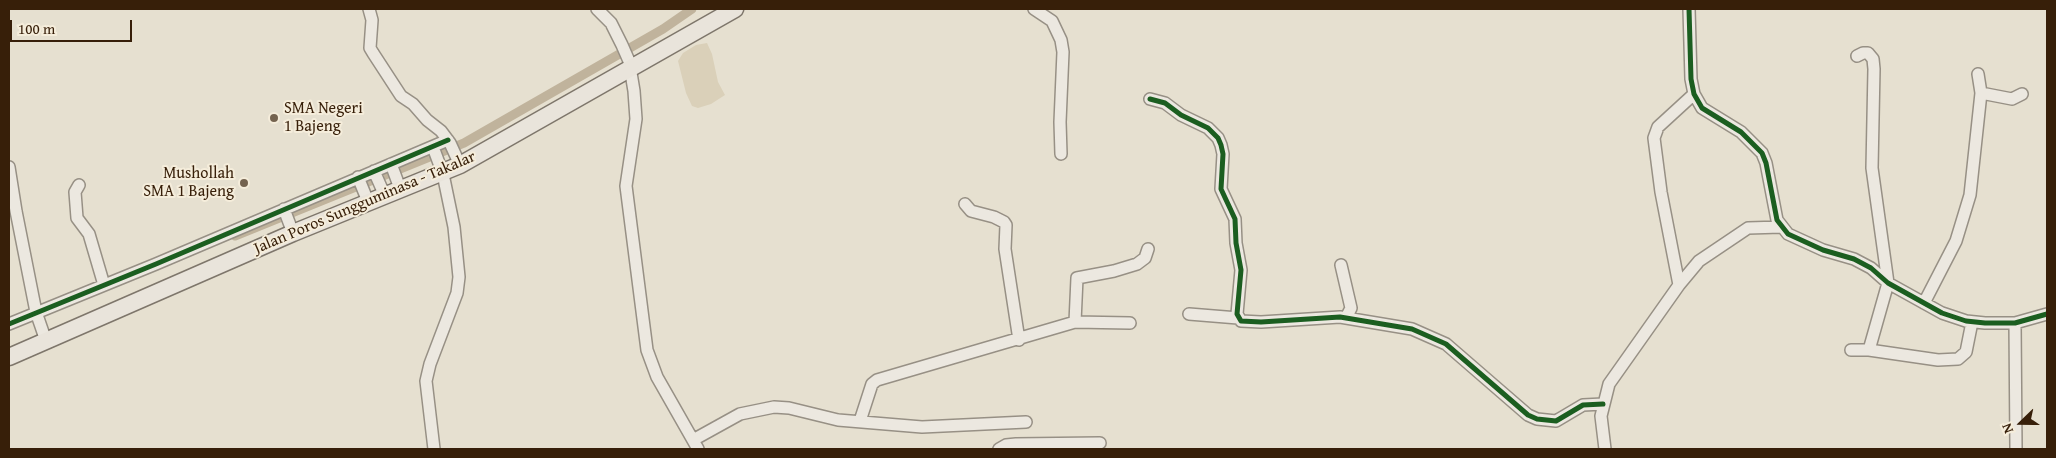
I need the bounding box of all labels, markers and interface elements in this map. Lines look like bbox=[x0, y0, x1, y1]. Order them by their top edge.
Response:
scale bar bbox=[12, 10, 135, 42]
text: 100 m bbox=[18, 18, 55, 39]
place label: SMA Negeri 1 Bajeng bbox=[284, 99, 363, 137]
marker: SMA Negeri 1 Bajeng bbox=[268, 112, 280, 124]
street label: Jalan Poros Sungguminasa - Takalar bbox=[251, 147, 479, 259]
place label: Mushollah SMA 1 Bajeng bbox=[143, 164, 234, 202]
marker: Mushollah SMA 1 Bajeng bbox=[238, 177, 250, 189]
north arrow bbox=[1996, 398, 2046, 448]
text: N bbox=[1996, 421, 2018, 437]

